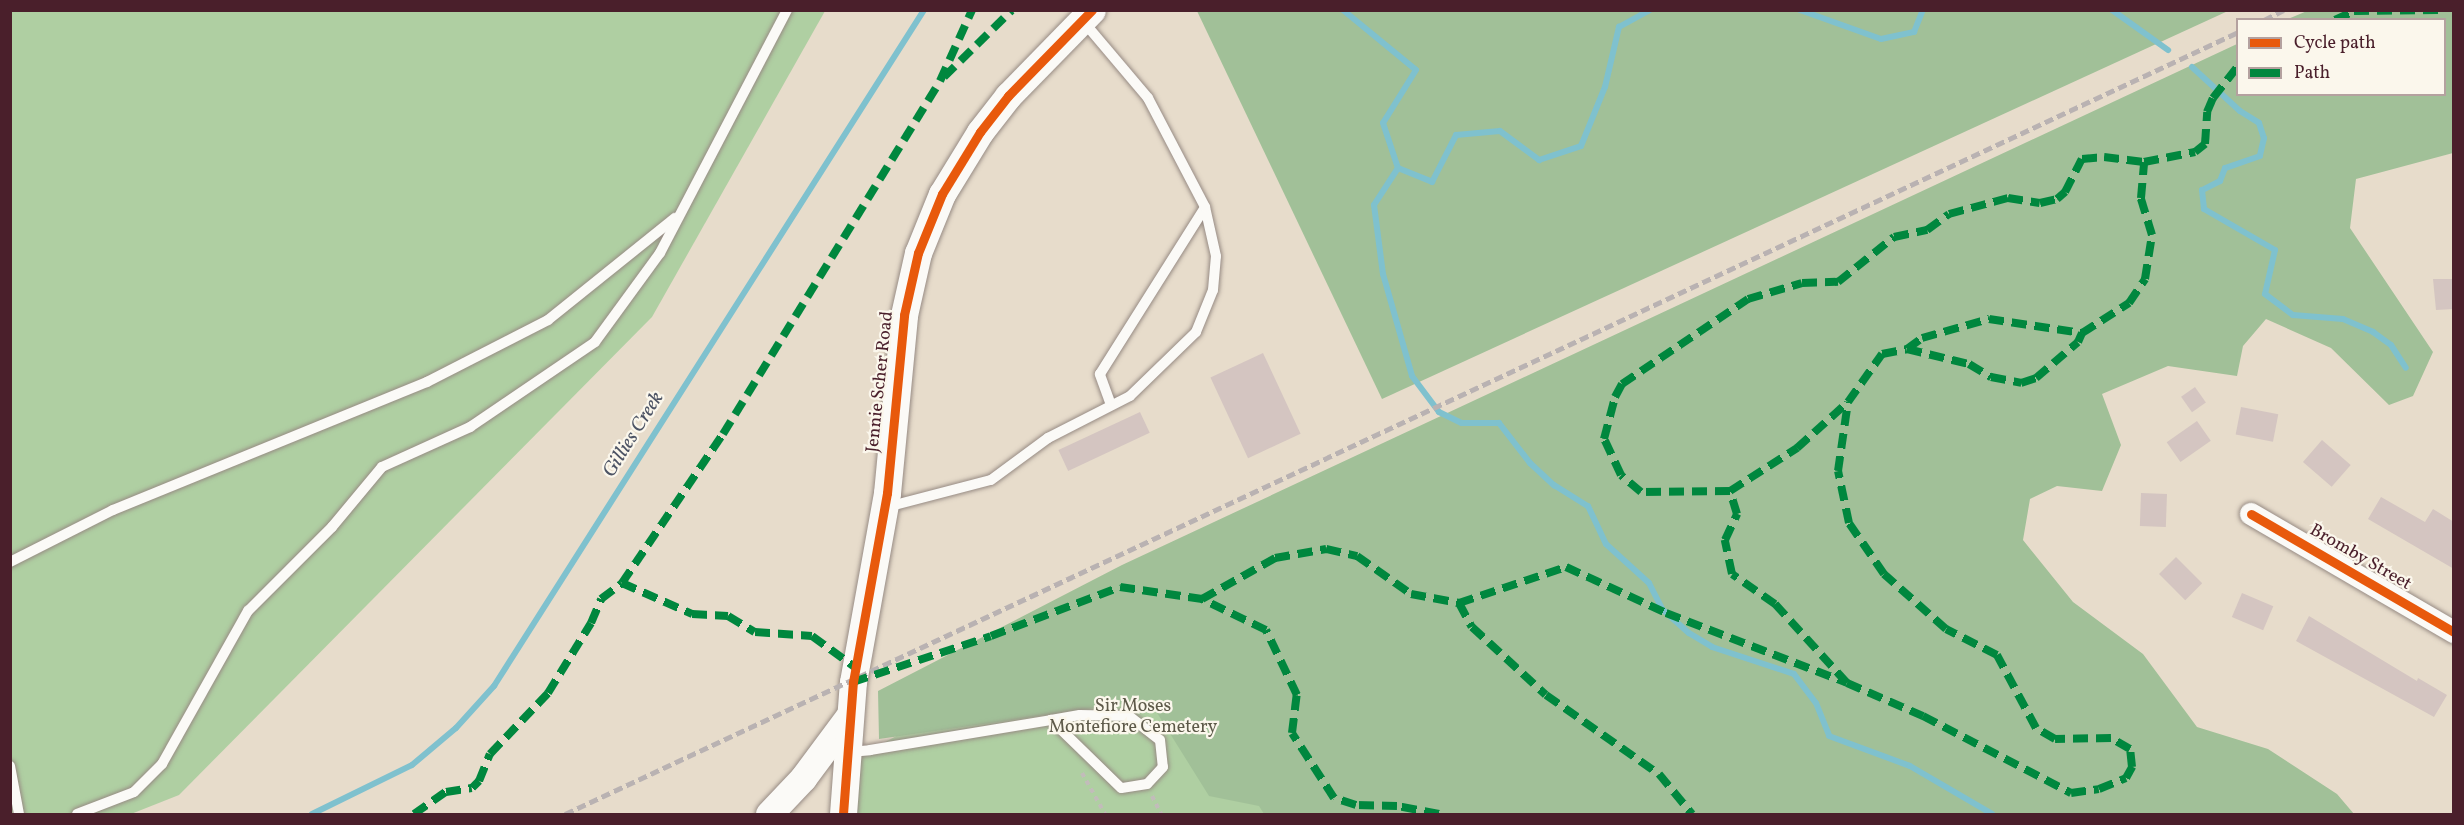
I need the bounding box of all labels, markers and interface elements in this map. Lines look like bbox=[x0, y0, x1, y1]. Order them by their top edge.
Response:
legend bbox=[2236, 18, 2446, 96]
text: Cycle path bbox=[2294, 31, 2376, 56]
text: Path bbox=[2294, 61, 2330, 86]
street label: Jennie Scher Road bbox=[863, 310, 899, 454]
water label: Gillies Creek bbox=[598, 388, 670, 482]
street label: Bromby Street bbox=[2305, 520, 2415, 596]
park label: Sir Moses Montefiore Cemetery bbox=[1049, 697, 1217, 740]

